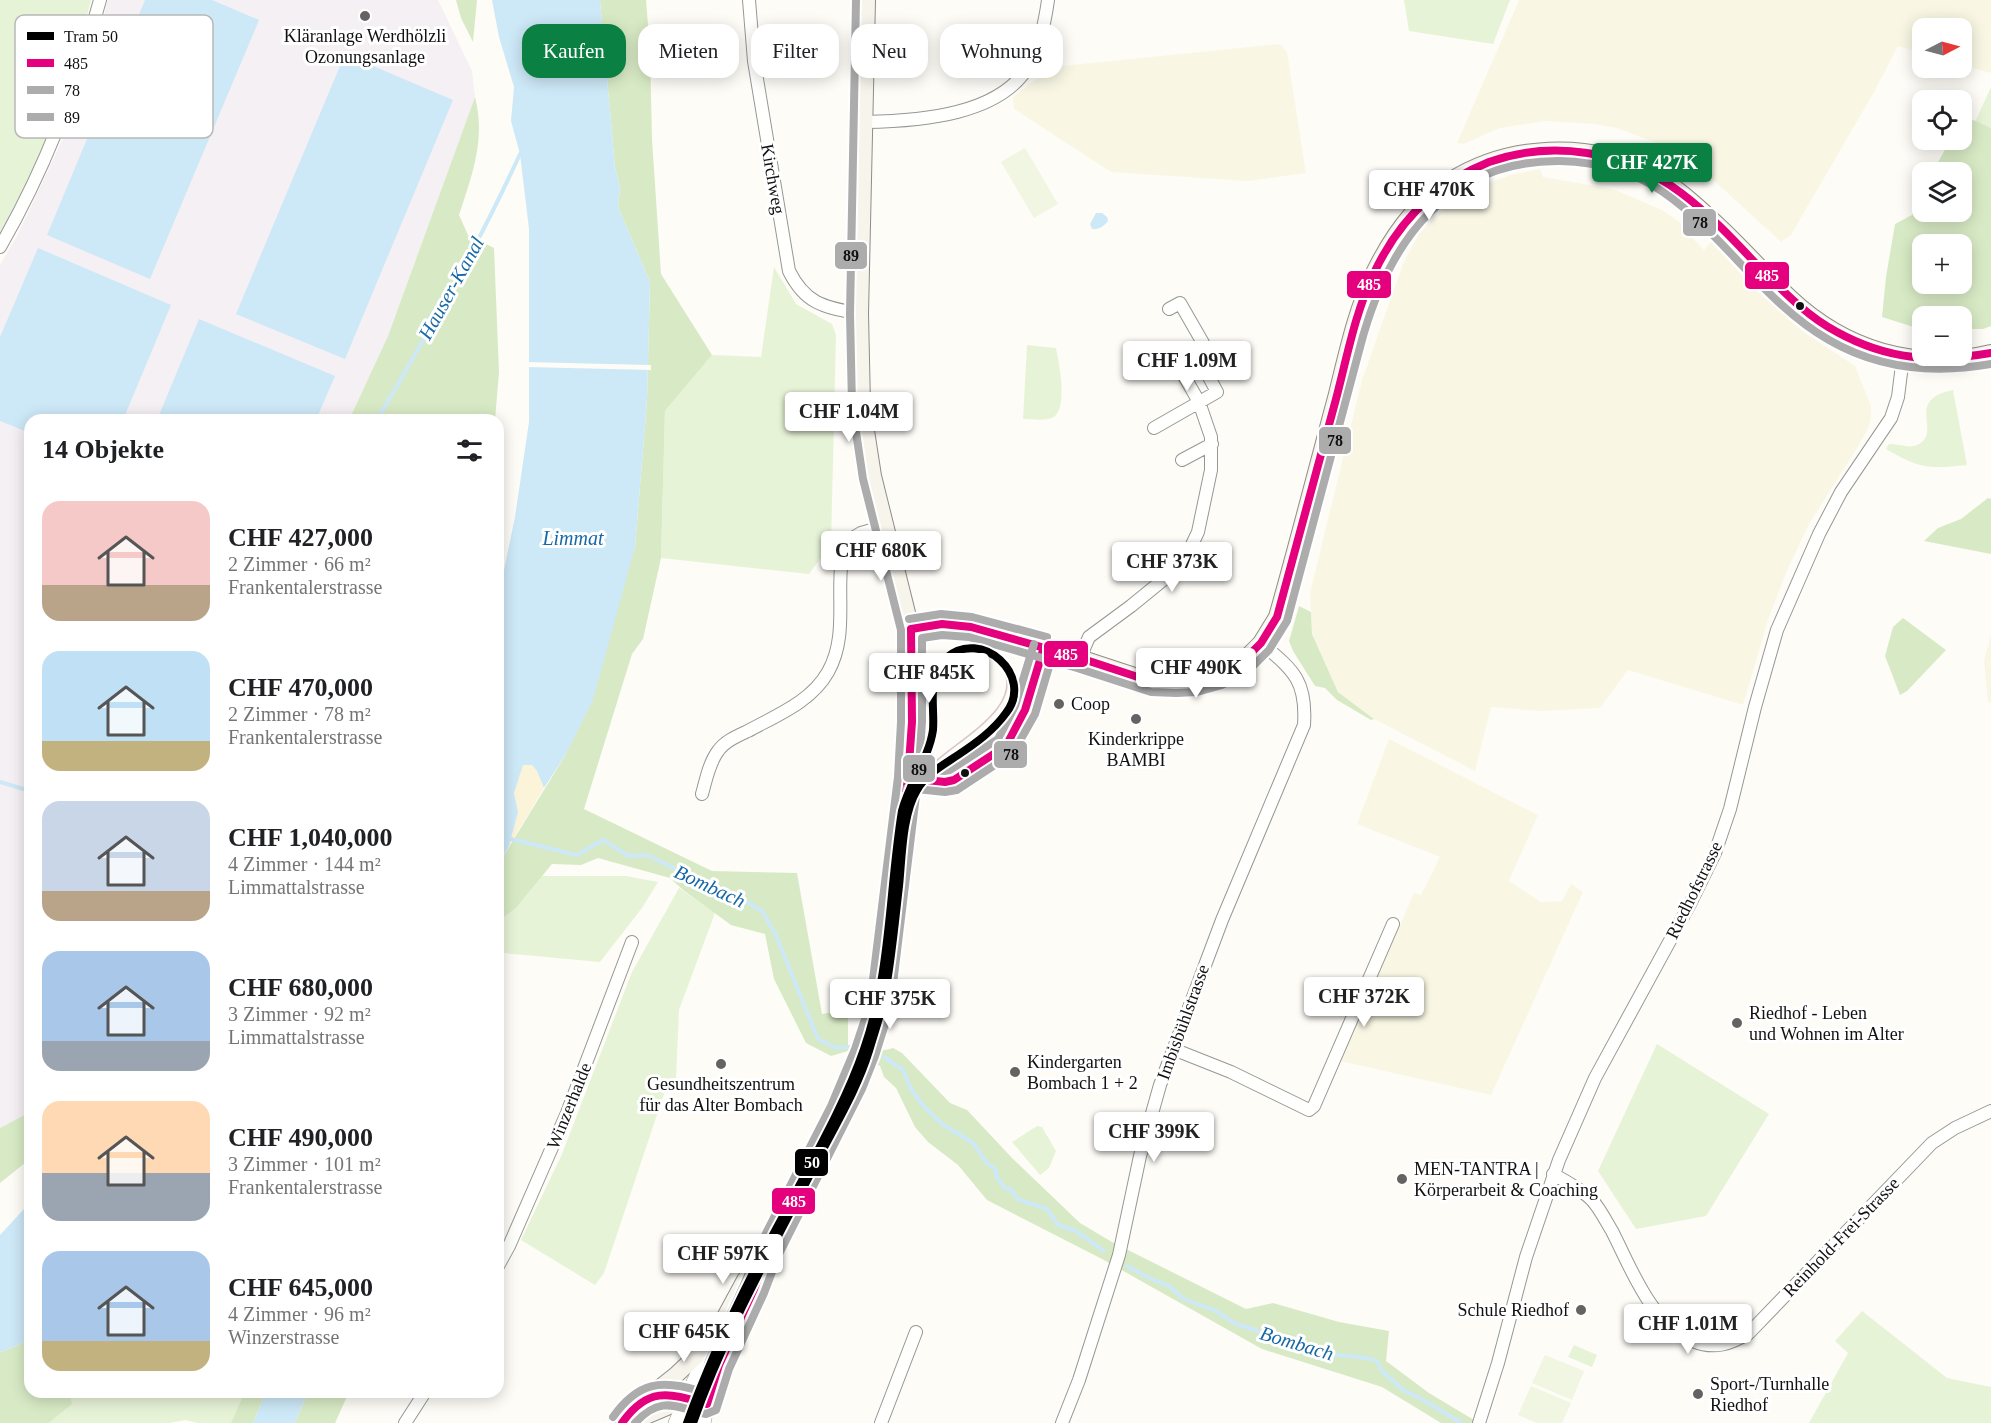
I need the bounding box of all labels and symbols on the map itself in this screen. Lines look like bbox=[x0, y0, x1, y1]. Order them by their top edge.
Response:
marker: Kläranlage Werdhölzli Ozonungsanlage bbox=[358, 9, 372, 23]
legend bbox=[15, 15, 213, 138]
north arrow bbox=[1912, 18, 1972, 78]
place label: Kläranlage Werdhölzli Ozonungsanlage bbox=[284, 26, 446, 67]
text: Tram 50 bbox=[64, 28, 118, 45]
text: 485 bbox=[64, 55, 88, 72]
text: 78 bbox=[64, 82, 80, 99]
text: 89 bbox=[64, 109, 80, 126]
street label: Kirchweg bbox=[757, 142, 789, 216]
pin: CHF 427K bbox=[1590, 143, 1714, 194]
pin: CHF 470K bbox=[1367, 170, 1491, 221]
line badge: 78 bbox=[1682, 208, 1717, 237]
text: 78 bbox=[1692, 214, 1708, 231]
water label: Hauser-Kanal bbox=[413, 232, 488, 344]
line badge: 89 bbox=[834, 241, 868, 270]
text: 89 bbox=[843, 247, 859, 264]
line badge: 485 bbox=[1744, 261, 1790, 290]
text: 485 bbox=[1755, 267, 1779, 284]
line badge: 485 bbox=[1346, 270, 1392, 299]
text: 485 bbox=[1357, 276, 1381, 293]
unlabelled marker bbox=[1794, 300, 1806, 312]
pin: CHF 1.09M bbox=[1118, 341, 1256, 392]
pin: CHF 1.04M bbox=[780, 392, 918, 443]
line badge: 78 bbox=[1318, 426, 1352, 455]
text: 78 bbox=[1327, 432, 1343, 449]
water label: Limmat bbox=[541, 527, 604, 549]
pin: CHF 680K bbox=[819, 531, 943, 582]
pin: CHF 373K bbox=[1110, 542, 1234, 593]
line badge: 485 bbox=[1043, 640, 1089, 668]
text: 485 bbox=[1054, 646, 1078, 663]
pin: CHF 490K bbox=[1134, 648, 1258, 699]
pin: CHF 845K bbox=[867, 653, 991, 704]
place label: Coop bbox=[1071, 694, 1110, 714]
marker: Coop bbox=[1052, 697, 1066, 711]
marker: Kinderkrippe BAMBI bbox=[1129, 712, 1143, 726]
place label: Kinderkrippe BAMBI bbox=[1088, 729, 1184, 770]
line badge: 78 bbox=[993, 740, 1028, 769]
text: 78 bbox=[1003, 746, 1019, 763]
line badge: 89 bbox=[902, 754, 936, 783]
text: 89 bbox=[911, 761, 927, 778]
unlabelled marker bbox=[959, 767, 971, 779]
street label: Riedhofstrasse bbox=[1662, 838, 1726, 942]
water label: Bombach bbox=[671, 860, 749, 912]
street label: Imbisbühlstrasse bbox=[1153, 962, 1213, 1082]
pin: CHF 372K bbox=[1302, 977, 1426, 1028]
pin: CHF 375K bbox=[828, 979, 952, 1030]
place label: Riedhof - Leben und Wohnen im Alter bbox=[1749, 1003, 1904, 1044]
marker: Riedhof - Leben und Wohnen im Alter bbox=[1730, 1016, 1744, 1030]
place label: Kindergarten Bombach 1 + 2 bbox=[1027, 1052, 1138, 1093]
marker: Gesundheitszentrum für das Alter Bombach bbox=[714, 1057, 728, 1071]
street label: Winzerhalde bbox=[543, 1060, 595, 1152]
marker: Kindergarten Bombach 1 + 2 bbox=[1008, 1065, 1022, 1079]
place label: Gesundheitszentrum für das Alter Bombach bbox=[639, 1074, 803, 1115]
pin: CHF 399K bbox=[1092, 1112, 1216, 1163]
line badge: 50 bbox=[794, 1148, 829, 1177]
text: 50 bbox=[804, 1154, 820, 1171]
place label: MEN-TANTRA | Körperarbeit & Coaching bbox=[1414, 1159, 1598, 1200]
marker: MEN-TANTRA | Körperarbeit & Coaching bbox=[1395, 1172, 1409, 1186]
street label: Reinhold-Frei-Strasse bbox=[1779, 1173, 1903, 1301]
line badge: 485 bbox=[771, 1187, 816, 1215]
text: 485 bbox=[782, 1193, 806, 1210]
pin: CHF 597K bbox=[661, 1234, 785, 1285]
place label: Schule Riedhof bbox=[1458, 1300, 1569, 1320]
marker: Schule Riedhof bbox=[1574, 1303, 1588, 1317]
pin: CHF 1.01M bbox=[1619, 1304, 1757, 1355]
pin: CHF 645K bbox=[622, 1312, 746, 1363]
water label: Bombach bbox=[1258, 1321, 1336, 1365]
place label: Sport-/Turnhalle Riedhof bbox=[1710, 1374, 1829, 1415]
marker: Sport-/Turnhalle Riedhof bbox=[1691, 1387, 1705, 1401]

